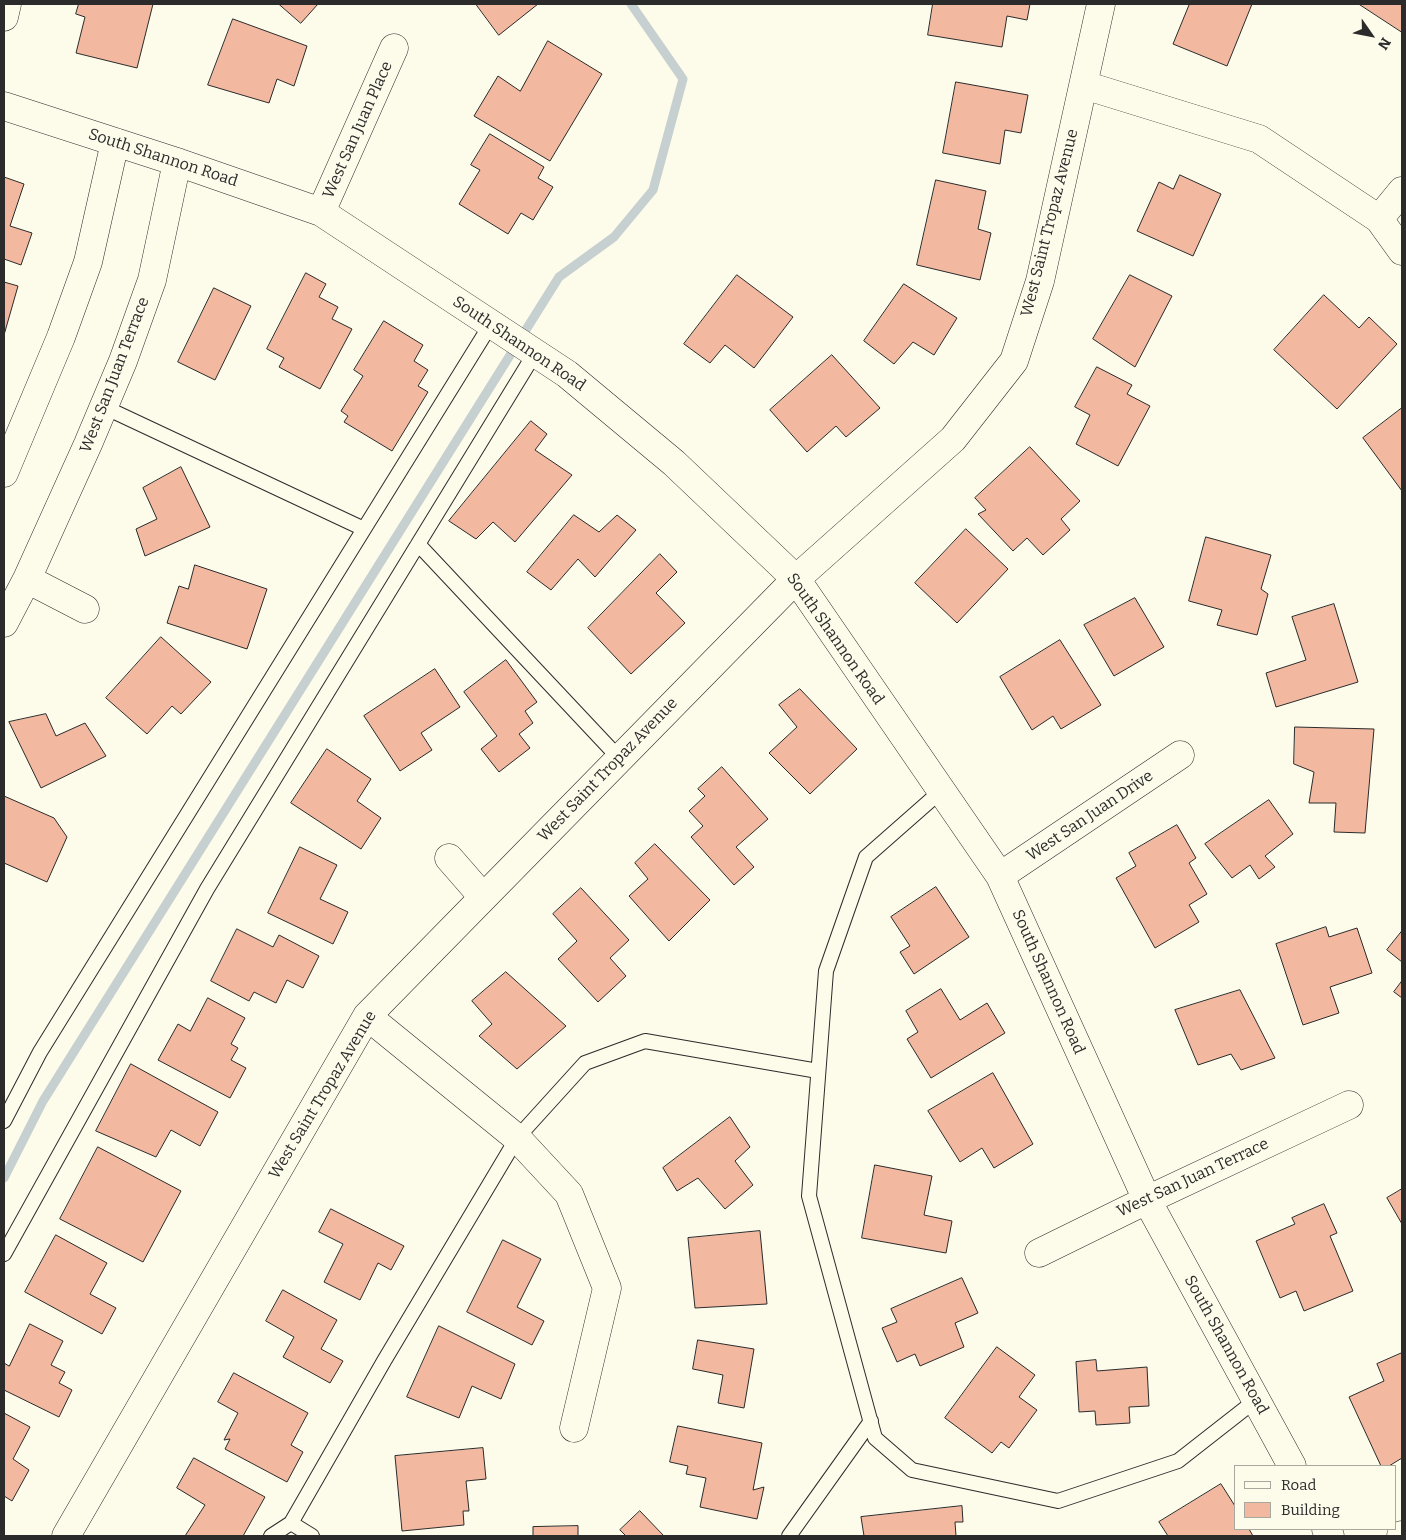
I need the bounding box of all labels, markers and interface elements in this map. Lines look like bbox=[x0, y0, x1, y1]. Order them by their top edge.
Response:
north arrow bbox=[1346, 10, 1396, 60]
text: N bbox=[1374, 34, 1394, 53]
street label: West San Juan Place bbox=[319, 58, 397, 202]
street label: South Shannon Road bbox=[86, 125, 240, 191]
street label: West Saint Tropaz Avenue bbox=[1017, 127, 1083, 319]
street label: South Shannon Road bbox=[449, 292, 589, 396]
street label: West San Juan Terrace bbox=[76, 294, 154, 456]
street label: South Shannon Road bbox=[782, 570, 888, 708]
street label: West Saint Tropaz Avenue bbox=[534, 694, 682, 846]
street label: West San Juan Drive bbox=[1023, 767, 1157, 865]
street label: South Shannon Road bbox=[1008, 907, 1088, 1057]
street label: West Saint Tropaz Avenue bbox=[265, 1007, 381, 1183]
street label: West San Juan Terrace bbox=[1114, 1134, 1272, 1222]
street label: South Shannon Road bbox=[1180, 1272, 1272, 1418]
legend bbox=[1234, 1465, 1396, 1530]
text: Road bbox=[1281, 1476, 1316, 1494]
text: Building bbox=[1281, 1501, 1340, 1519]

